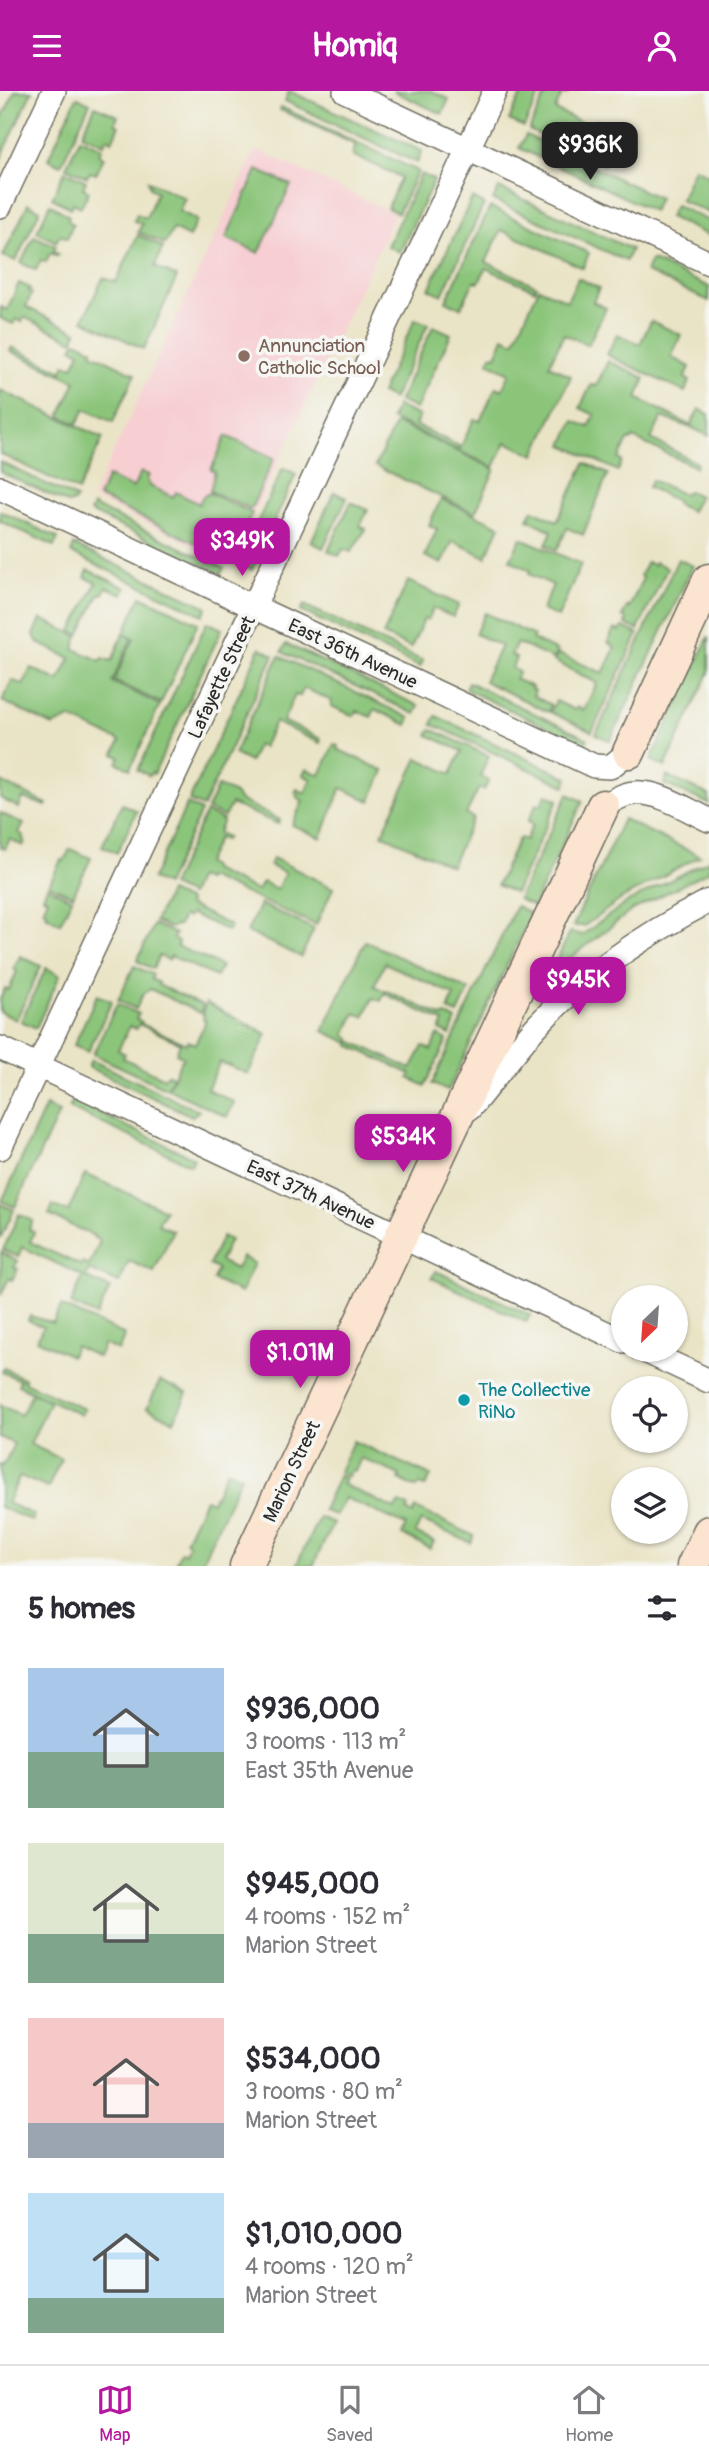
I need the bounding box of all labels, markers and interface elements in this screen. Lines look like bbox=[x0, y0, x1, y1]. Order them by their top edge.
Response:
text: Homiq bbox=[312, 26, 397, 66]
icon: menu bbox=[28, 27, 66, 65]
icon: person bbox=[643, 27, 681, 65]
pin: $936K bbox=[541, 123, 639, 182]
text: $936K bbox=[558, 130, 622, 159]
place label: Annunciation Catholic School bbox=[258, 334, 381, 380]
marker: Annunciation Catholic School bbox=[236, 348, 252, 364]
pin: $349K bbox=[193, 519, 291, 578]
text: $349K bbox=[210, 526, 274, 555]
street label: Lafayette Street bbox=[183, 612, 261, 743]
street label: East 36th Avenue bbox=[284, 614, 422, 695]
pin: $945K bbox=[529, 957, 627, 1017]
text: $945K bbox=[546, 965, 610, 994]
pin: $534K bbox=[354, 1115, 452, 1174]
text: $534K bbox=[371, 1122, 435, 1151]
street label: East 37th Avenue bbox=[243, 1155, 379, 1235]
north arrow bbox=[611, 1285, 688, 1361]
map controls bbox=[611, 1285, 688, 1544]
pin: $1.01M bbox=[243, 1331, 357, 1390]
text: $1.01M bbox=[266, 1338, 334, 1367]
button: locate bbox=[611, 1376, 688, 1453]
place label: The Collective RiNo bbox=[478, 1378, 591, 1424]
marker: The Collective RiNo bbox=[456, 1392, 472, 1408]
street label: Marion Street bbox=[258, 1417, 326, 1526]
button: layers bbox=[611, 1467, 688, 1544]
icon: filters bbox=[643, 1589, 681, 1627]
text: 5 homes bbox=[28, 1590, 135, 1627]
text: $936,000 bbox=[245, 1690, 380, 1727]
icon: home bbox=[84, 1696, 168, 1780]
text: 3 rooms · 113 m² bbox=[245, 1727, 406, 1756]
text: East 35th Avenue bbox=[245, 1756, 413, 1785]
text: $945,000 bbox=[245, 1865, 379, 1902]
icon: home bbox=[84, 1871, 168, 1955]
text: 4 rooms · 152 m² bbox=[245, 1902, 411, 1931]
text: Marion Street bbox=[245, 1931, 377, 1960]
text: $534,000 bbox=[245, 2040, 381, 2077]
icon: home bbox=[84, 2046, 168, 2130]
text: 3 rooms · 80 m² bbox=[245, 2077, 403, 2106]
text: Marion Street bbox=[245, 2106, 377, 2135]
text: $1,010,000 bbox=[245, 2215, 402, 2252]
icon: home bbox=[84, 2221, 168, 2305]
text: 4 rooms · 120 m² bbox=[245, 2252, 414, 2281]
text: Marion Street bbox=[245, 2281, 377, 2310]
tab: Map bbox=[96, 2381, 134, 2447]
tab: Saved bbox=[326, 2381, 373, 2447]
tab: Home bbox=[565, 2381, 613, 2447]

